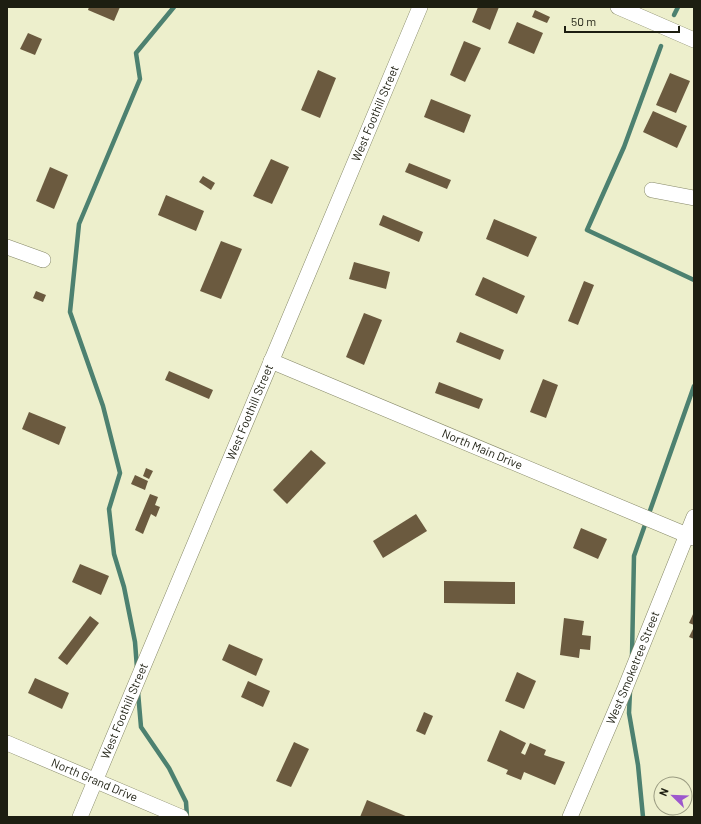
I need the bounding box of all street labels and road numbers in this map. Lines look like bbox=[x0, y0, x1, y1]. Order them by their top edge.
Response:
street label: West Foothill Street bbox=[348, 63, 401, 163]
street label: West Foothill Street bbox=[223, 362, 275, 462]
street label: North Main Drive bbox=[440, 425, 525, 472]
street label: West Smoketree Street bbox=[603, 609, 661, 726]
street label: West Foothill Street bbox=[97, 660, 150, 761]
street label: North Grand Drive bbox=[50, 755, 140, 804]

